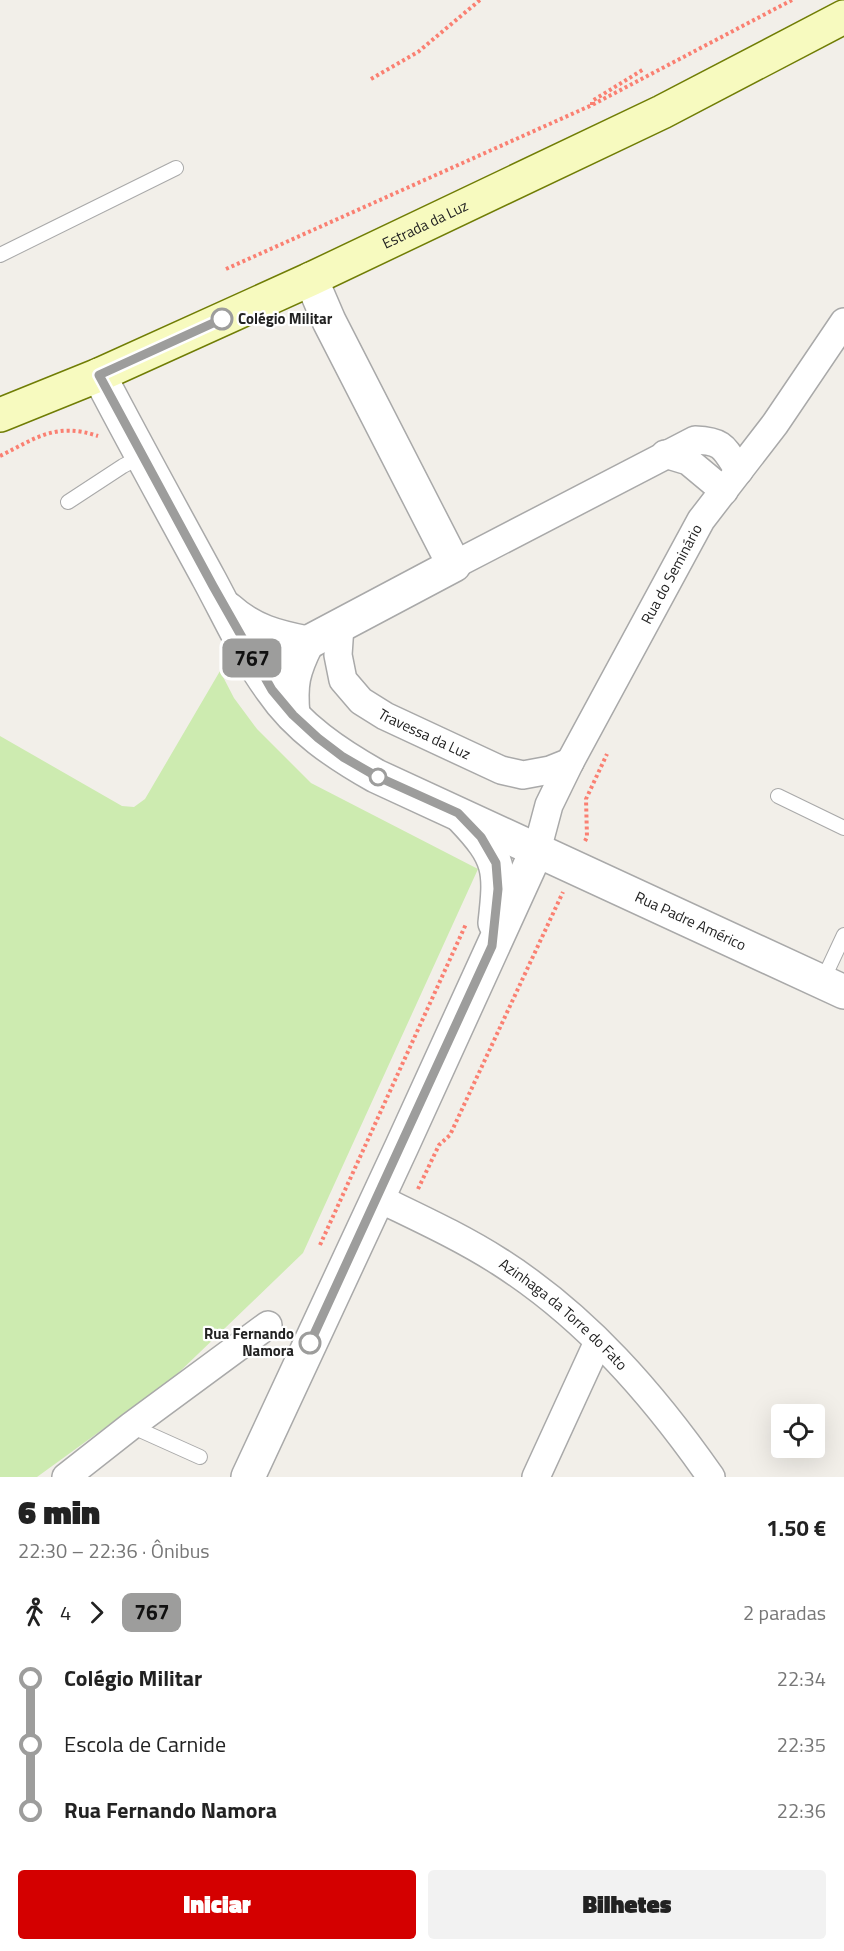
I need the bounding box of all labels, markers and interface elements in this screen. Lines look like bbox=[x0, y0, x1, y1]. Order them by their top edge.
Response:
street label: Estrada da Luz bbox=[378, 194, 472, 255]
place label: Colégio Militar bbox=[238, 307, 333, 330]
marker: Colégio Militar bbox=[211, 308, 233, 330]
street label: Rua do Seminário bbox=[635, 520, 708, 628]
line badge: 767 bbox=[218, 638, 286, 678]
text: 767 bbox=[234, 642, 270, 674]
street label: Travessa da Luz bbox=[374, 703, 475, 765]
unlabelled marker bbox=[369, 768, 387, 786]
street label: Rua Padre Américo bbox=[631, 885, 750, 956]
street label: Azinhaga da Torre do Fato bbox=[495, 1252, 633, 1375]
place label: Rua Fernando Namora bbox=[204, 1322, 294, 1362]
marker: Rua Fernando Namora bbox=[299, 1332, 321, 1354]
map controls bbox=[771, 1404, 825, 1458]
button: locate bbox=[771, 1404, 825, 1458]
text: 6 min bbox=[18, 1487, 100, 1537]
text: 1.50 € bbox=[766, 1511, 826, 1545]
text: 22:30 – 22:36 · Ônibus bbox=[18, 1535, 210, 1566]
icon: walk bbox=[18, 1596, 51, 1629]
icon: forward bbox=[80, 1596, 113, 1629]
text: 767 bbox=[134, 1596, 169, 1628]
text: 4 bbox=[60, 1597, 71, 1628]
text: 2 paradas bbox=[743, 1597, 826, 1628]
text: Colégio Militar bbox=[64, 1661, 202, 1695]
text: 22:34 bbox=[777, 1663, 826, 1694]
text: Escola de Carnide bbox=[64, 1727, 226, 1761]
text: 22:35 bbox=[777, 1729, 826, 1760]
text: Rua Fernando Namora bbox=[64, 1793, 277, 1827]
text: 22:36 bbox=[777, 1795, 826, 1826]
button: Iniciar bbox=[18, 1870, 416, 1939]
button: Bilhetes bbox=[428, 1870, 826, 1939]

